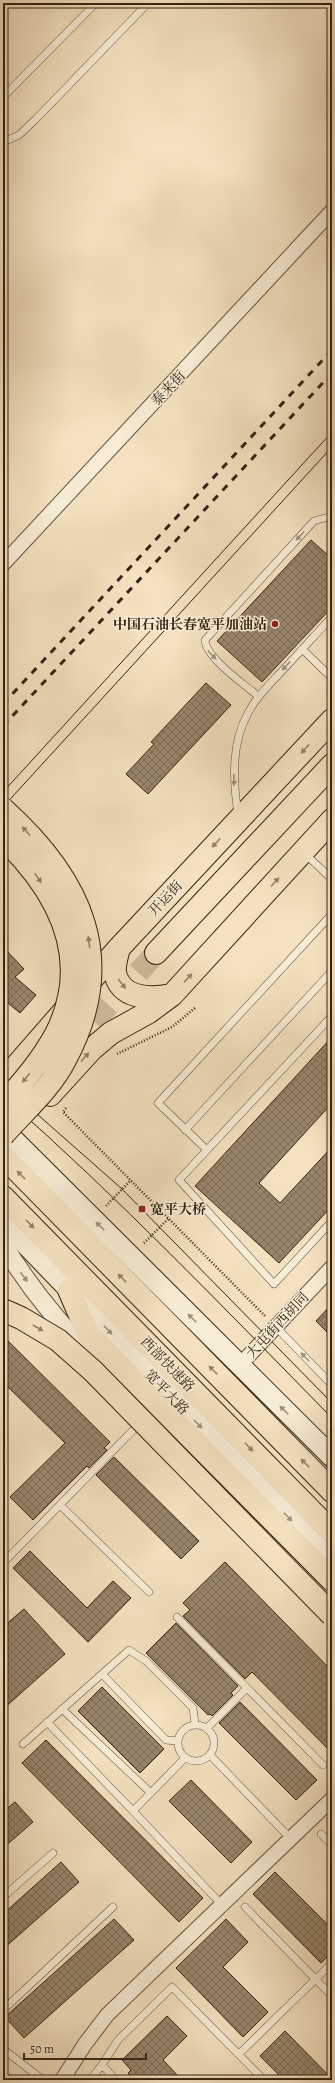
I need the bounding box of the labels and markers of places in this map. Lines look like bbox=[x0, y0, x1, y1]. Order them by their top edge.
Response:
place label: 中国石油长春宽平加油站 bbox=[113, 615, 267, 634]
marker: 中国石油长春宽平加油站 bbox=[270, 619, 280, 629]
place label: 宽平大桥 bbox=[150, 1200, 206, 1219]
marker: 宽平大桥 bbox=[137, 1204, 147, 1214]

